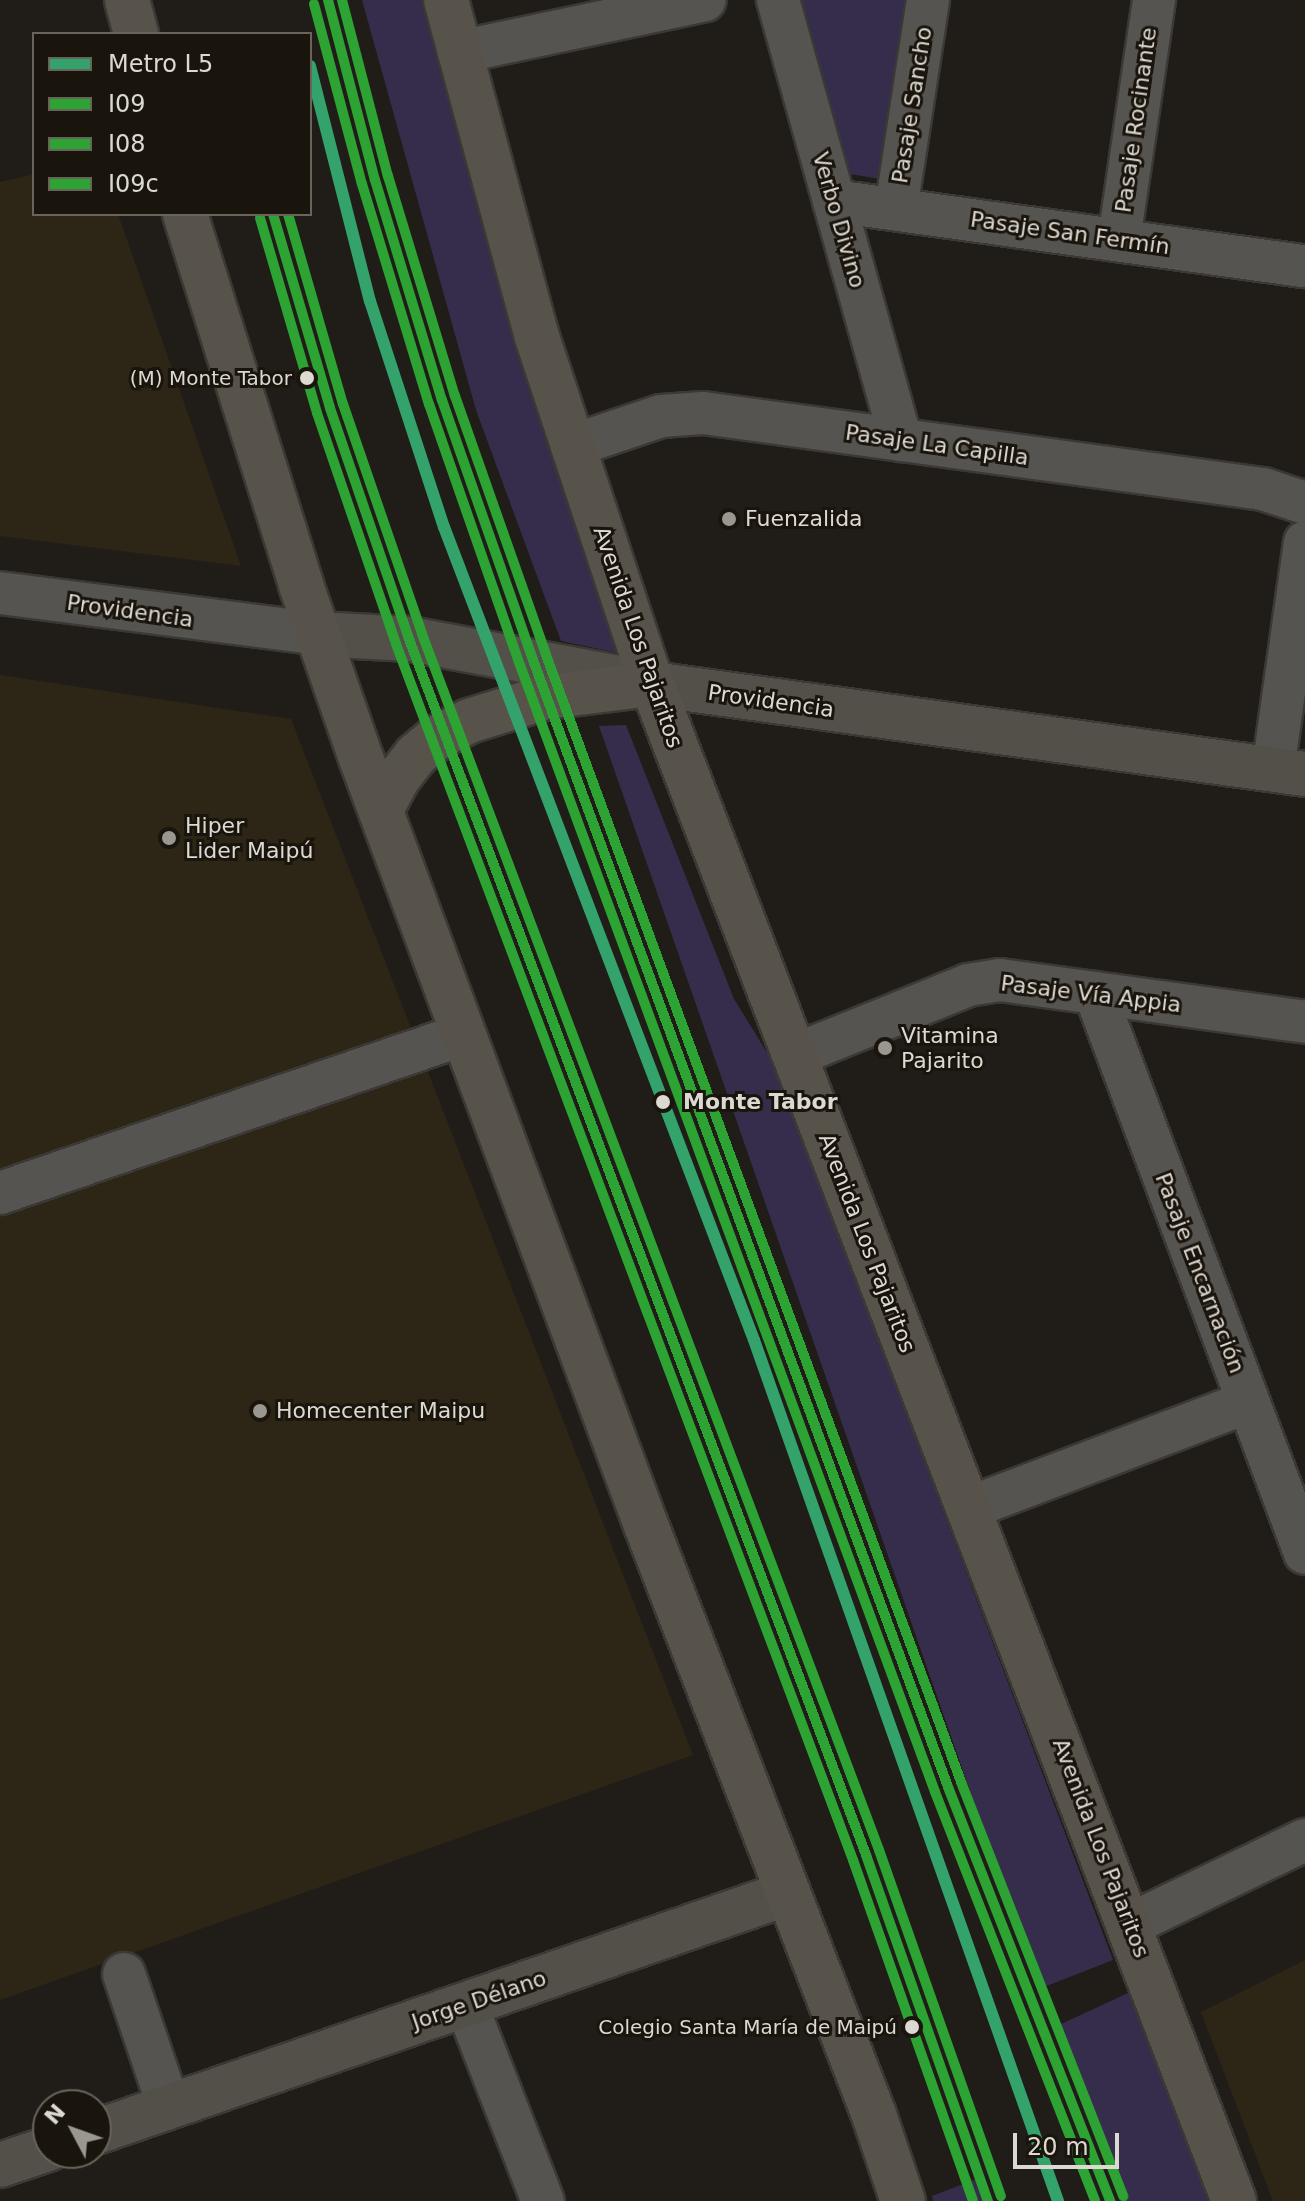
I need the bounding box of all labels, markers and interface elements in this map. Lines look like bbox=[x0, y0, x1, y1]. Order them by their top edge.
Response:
street label: Pasaje Sancho bbox=[887, 25, 937, 185]
street label: Pasaje Rocinante bbox=[1110, 26, 1162, 214]
legend bbox=[32, 32, 312, 216]
text: Metro L5 bbox=[108, 50, 213, 78]
text: I09 bbox=[108, 90, 146, 118]
text: I08 bbox=[108, 130, 146, 158]
street label: Verbo Divino bbox=[807, 149, 871, 291]
text: I09c bbox=[108, 170, 159, 198]
street label: Pasaje San Fermín bbox=[969, 206, 1171, 260]
place label: (M) Monte Tabor bbox=[130, 366, 292, 390]
marker: (M) Monte Tabor bbox=[299, 370, 315, 386]
street label: Pasaje La Capilla bbox=[844, 419, 1030, 471]
place label: Fuenzalida bbox=[745, 506, 863, 532]
marker: Fuenzalida bbox=[720, 510, 738, 528]
street label: Avenida Los Pajaritos bbox=[588, 523, 688, 751]
street label: Providencia bbox=[65, 589, 195, 633]
street label: Providencia bbox=[706, 679, 836, 723]
place label: Hiper Lider Maipú bbox=[185, 812, 313, 864]
marker: Hiper Lider Maipú bbox=[160, 829, 178, 847]
street label: Pasaje Vía Appia bbox=[999, 970, 1183, 1018]
place label: Vitamina Pajarito bbox=[901, 1022, 999, 1074]
marker: Vitamina Pajarito bbox=[876, 1039, 894, 1057]
marker: Monte Tabor bbox=[650, 1089, 676, 1115]
place label: Monte Tabor bbox=[683, 1089, 837, 1115]
street label: Avenida Los Pajaritos bbox=[813, 1130, 921, 1356]
street label: Pasaje Encarnación bbox=[1150, 1169, 1250, 1377]
place label: Homecenter Maipu bbox=[276, 1398, 485, 1424]
marker: Homecenter Maipu bbox=[251, 1402, 269, 1420]
street label: Avenida Los Pajaritos bbox=[1047, 1735, 1155, 1961]
street label: Jorge Délano bbox=[408, 1965, 550, 2035]
place label: Colegio Santa María de Maipú bbox=[598, 2015, 897, 2039]
marker: Colegio Santa María de Maipú bbox=[904, 2019, 920, 2035]
north arrow bbox=[32, 2089, 112, 2169]
text: N bbox=[40, 2099, 70, 2129]
scale bar bbox=[1017, 2117, 1123, 2167]
text: 20 m bbox=[1027, 2133, 1089, 2161]

